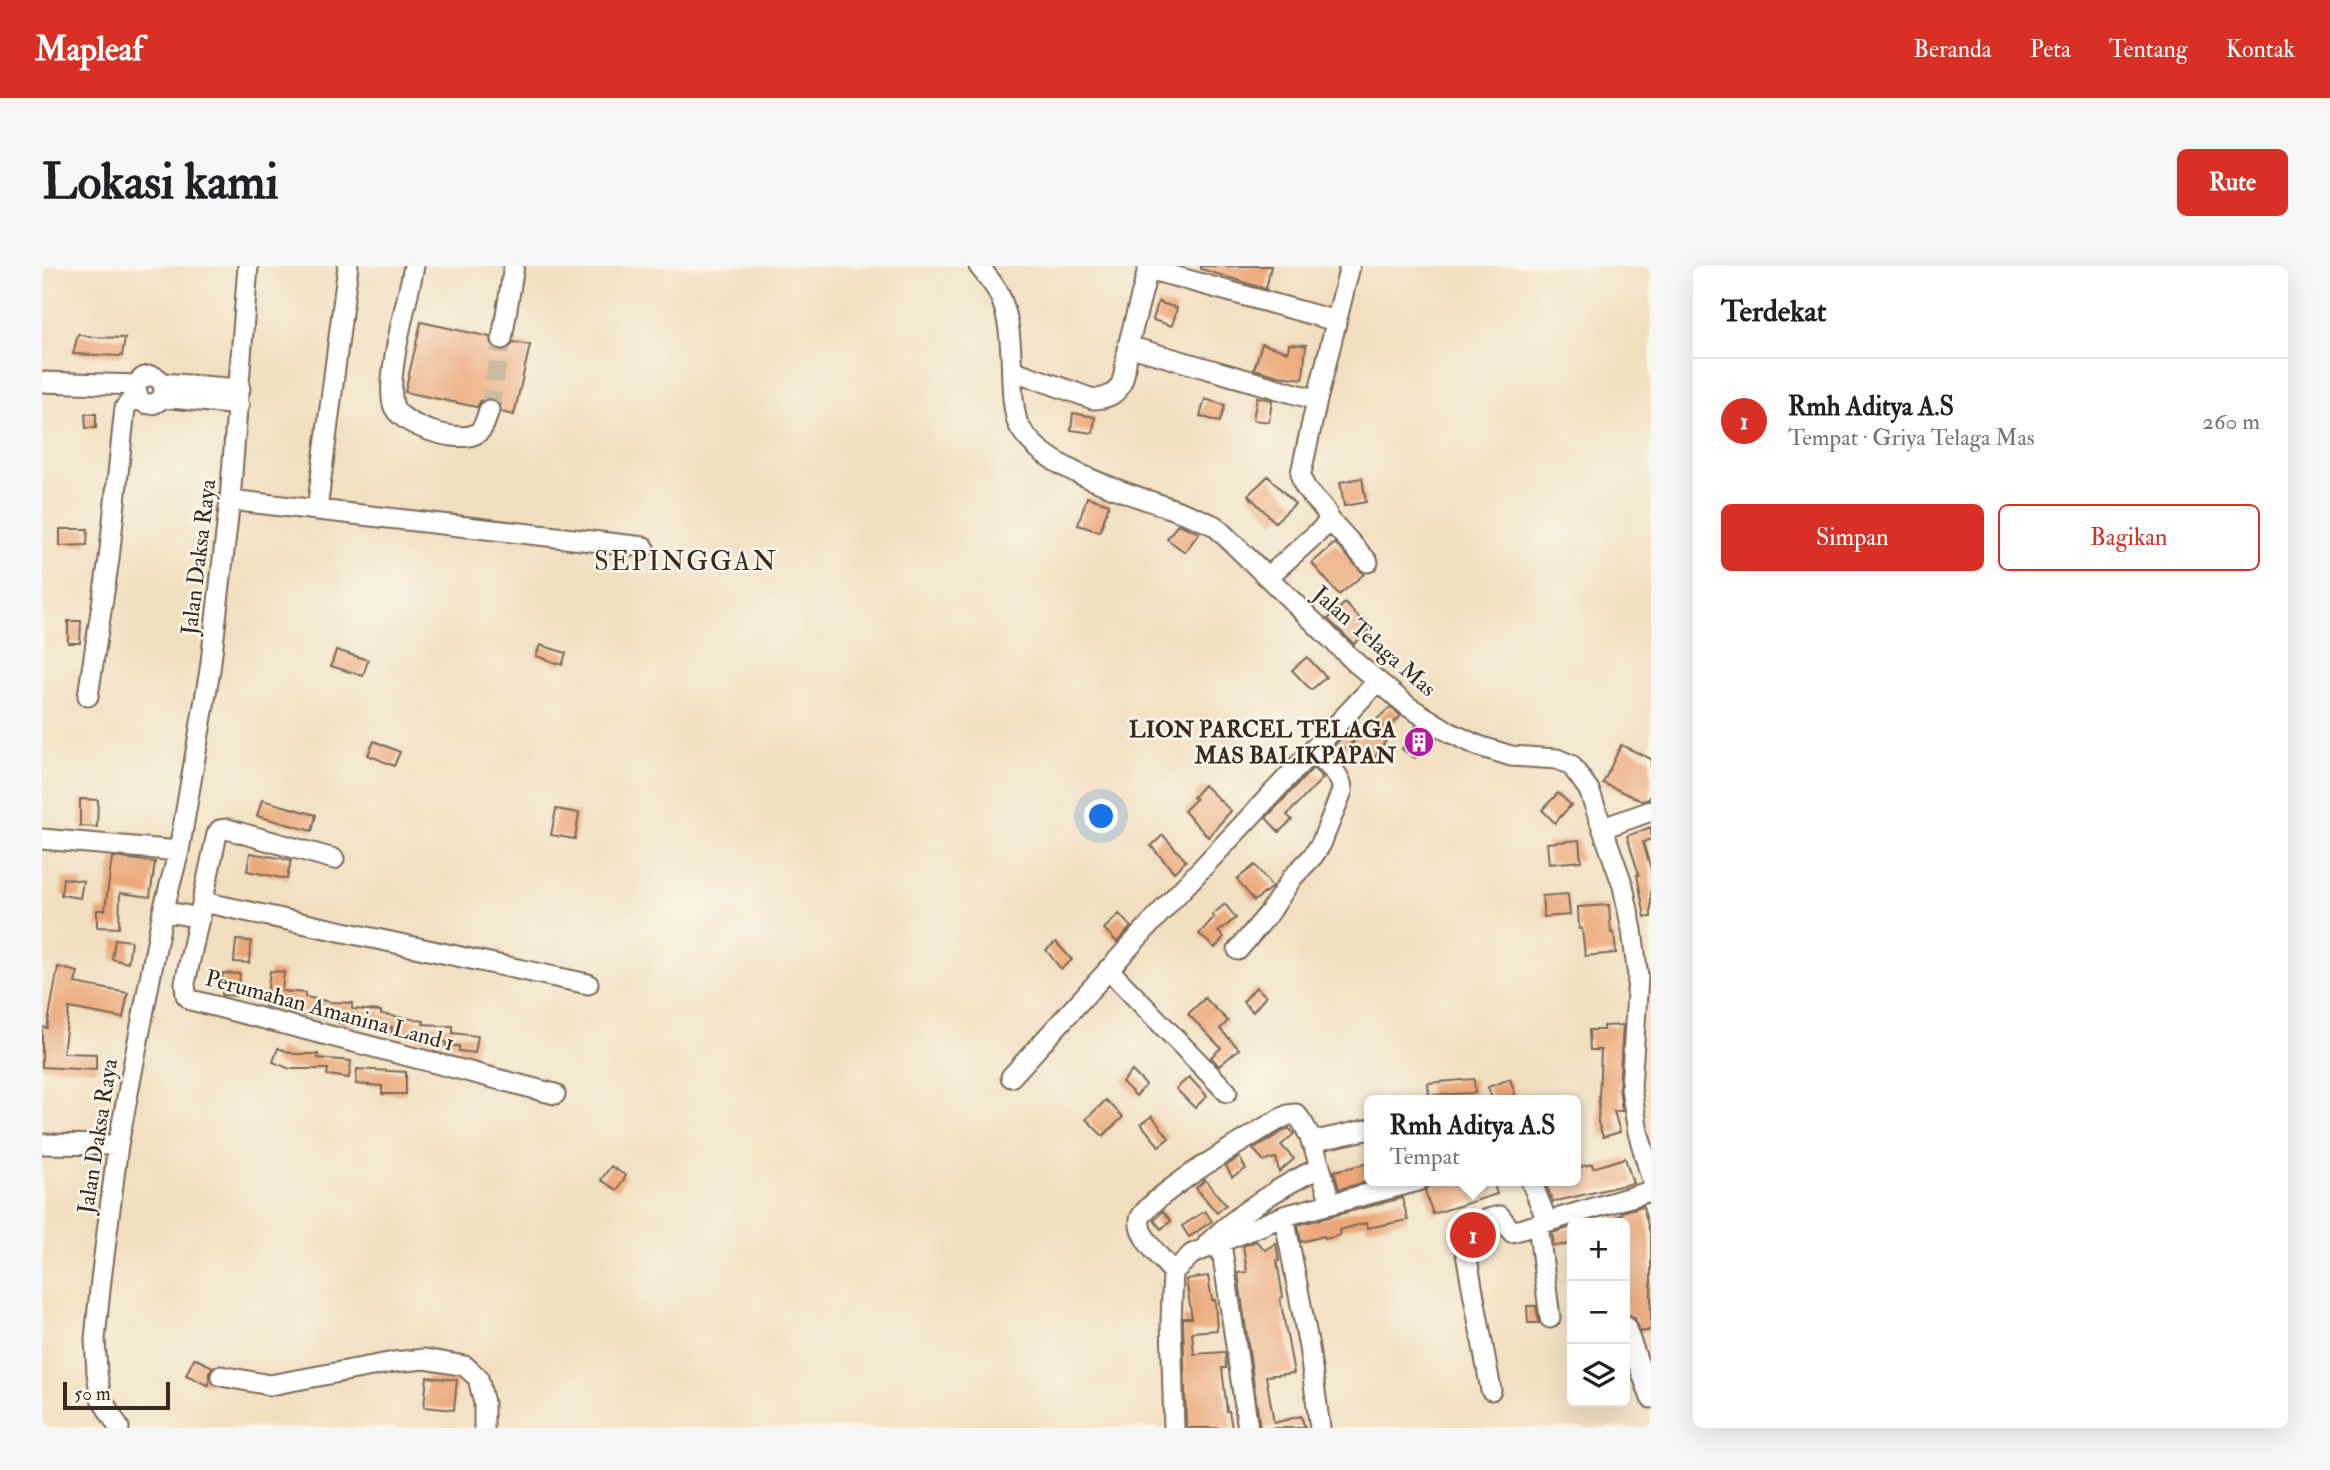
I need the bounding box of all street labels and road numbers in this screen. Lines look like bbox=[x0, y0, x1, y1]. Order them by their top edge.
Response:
street label: Jalan Daksa Raya bbox=[174, 477, 223, 638]
street label: Jalan Telaga Mas bbox=[1306, 579, 1443, 703]
street label: Perumahan Amanina Land 1 bbox=[202, 963, 458, 1058]
street label: Jalan Daksa Raya bbox=[71, 1056, 124, 1217]

